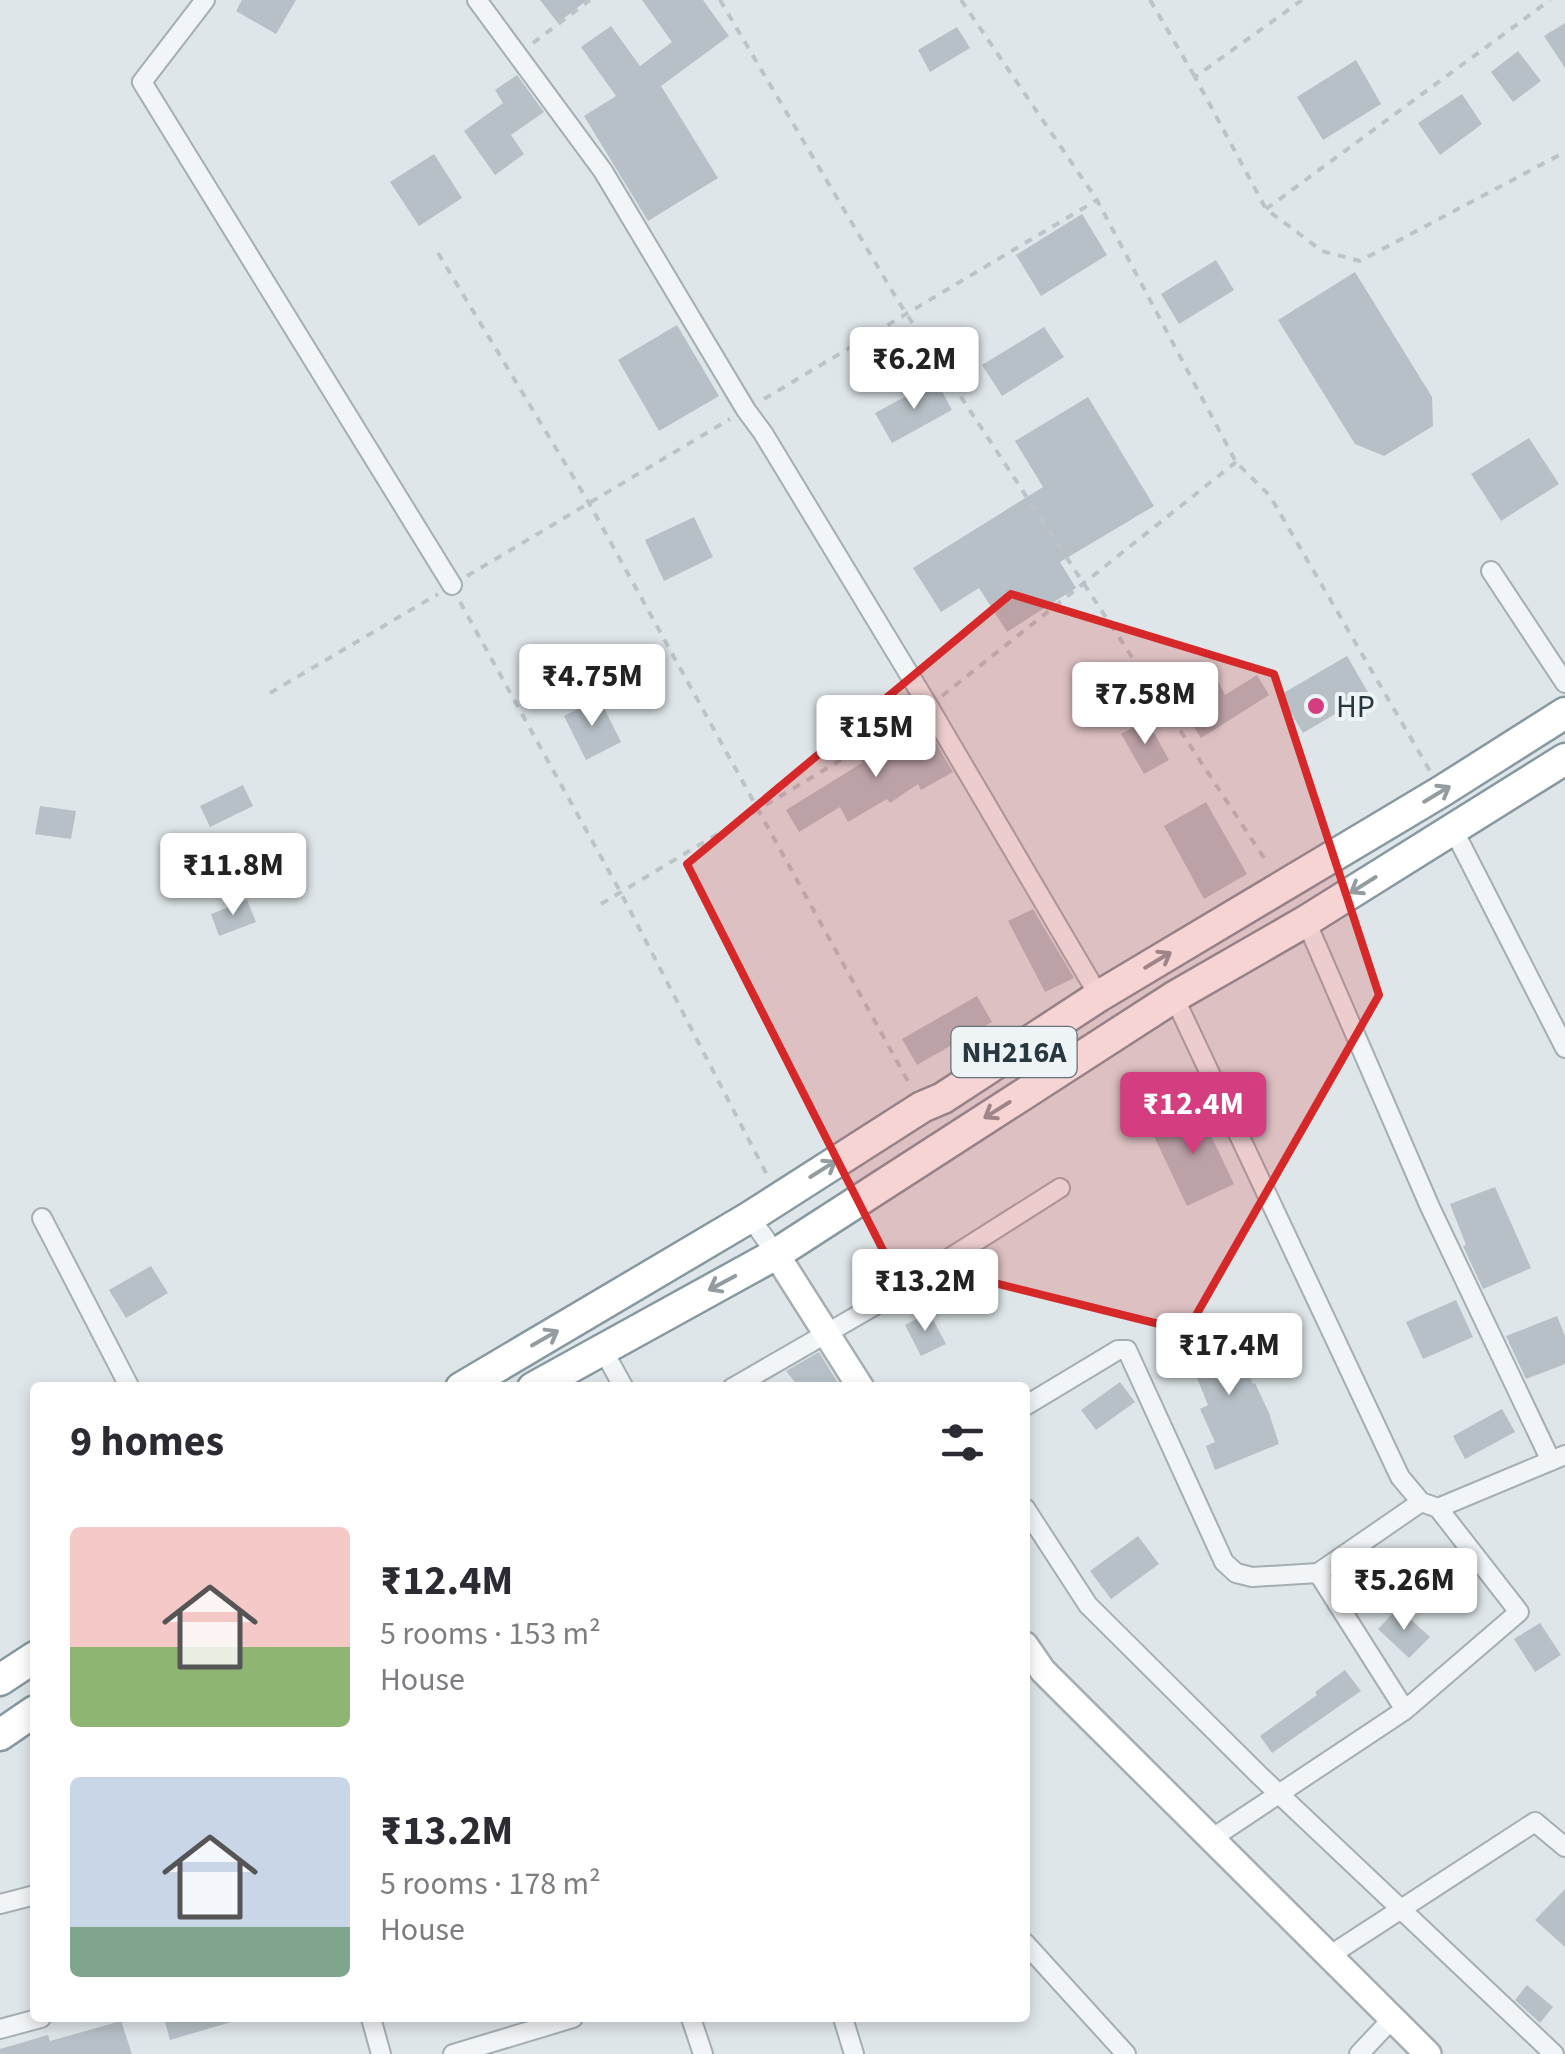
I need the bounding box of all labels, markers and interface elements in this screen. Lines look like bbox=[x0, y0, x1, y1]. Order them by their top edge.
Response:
pin: ₹6.2M bbox=[844, 327, 984, 412]
text: ₹6.2M bbox=[872, 336, 956, 382]
pin: ₹4.75M bbox=[511, 644, 673, 729]
text: ₹4.75M bbox=[541, 653, 643, 699]
pin: ₹7.58M bbox=[1064, 662, 1226, 747]
text: ₹7.58M bbox=[1094, 671, 1196, 717]
place label: HP bbox=[1336, 684, 1375, 730]
pin: ₹15M bbox=[817, 695, 935, 780]
marker: HP bbox=[1305, 695, 1327, 717]
text: ₹15M bbox=[838, 704, 914, 750]
one-way arrow bbox=[1422, 784, 1451, 804]
pin: ₹11.8M bbox=[152, 833, 314, 918]
text: ₹11.8M bbox=[182, 842, 284, 888]
one-way arrow bbox=[1349, 875, 1378, 895]
one-way arrow bbox=[1143, 950, 1172, 971]
road number: NH216A bbox=[952, 1027, 1076, 1077]
pin: ₹12.4M bbox=[1112, 1072, 1274, 1157]
text: ₹12.4M bbox=[1142, 1081, 1244, 1127]
one-way arrow bbox=[983, 1099, 1012, 1120]
one-way arrow bbox=[808, 1159, 837, 1180]
pin: ₹13.2M bbox=[844, 1249, 1006, 1334]
text: ₹13.2M bbox=[874, 1258, 976, 1304]
one-way arrow bbox=[708, 1274, 738, 1293]
pin: ₹17.4M bbox=[1148, 1313, 1310, 1398]
text: ₹17.4M bbox=[1178, 1322, 1280, 1368]
one-way arrow bbox=[530, 1327, 559, 1347]
text: 9 homes bbox=[70, 1412, 224, 1472]
icon: filters bbox=[935, 1415, 990, 1470]
pin: ₹5.26M bbox=[1323, 1548, 1485, 1633]
text: ₹12.4M bbox=[380, 1551, 513, 1611]
text: ₹5.26M bbox=[1353, 1557, 1455, 1603]
icon: home bbox=[150, 1567, 270, 1687]
text: 5 rooms · 153 m² bbox=[380, 1611, 601, 1657]
text: House bbox=[380, 1657, 465, 1703]
text: ₹13.2M bbox=[380, 1801, 513, 1861]
icon: home bbox=[150, 1817, 270, 1937]
text: 5 rooms · 178 m² bbox=[380, 1861, 601, 1907]
text: House bbox=[380, 1907, 465, 1953]

